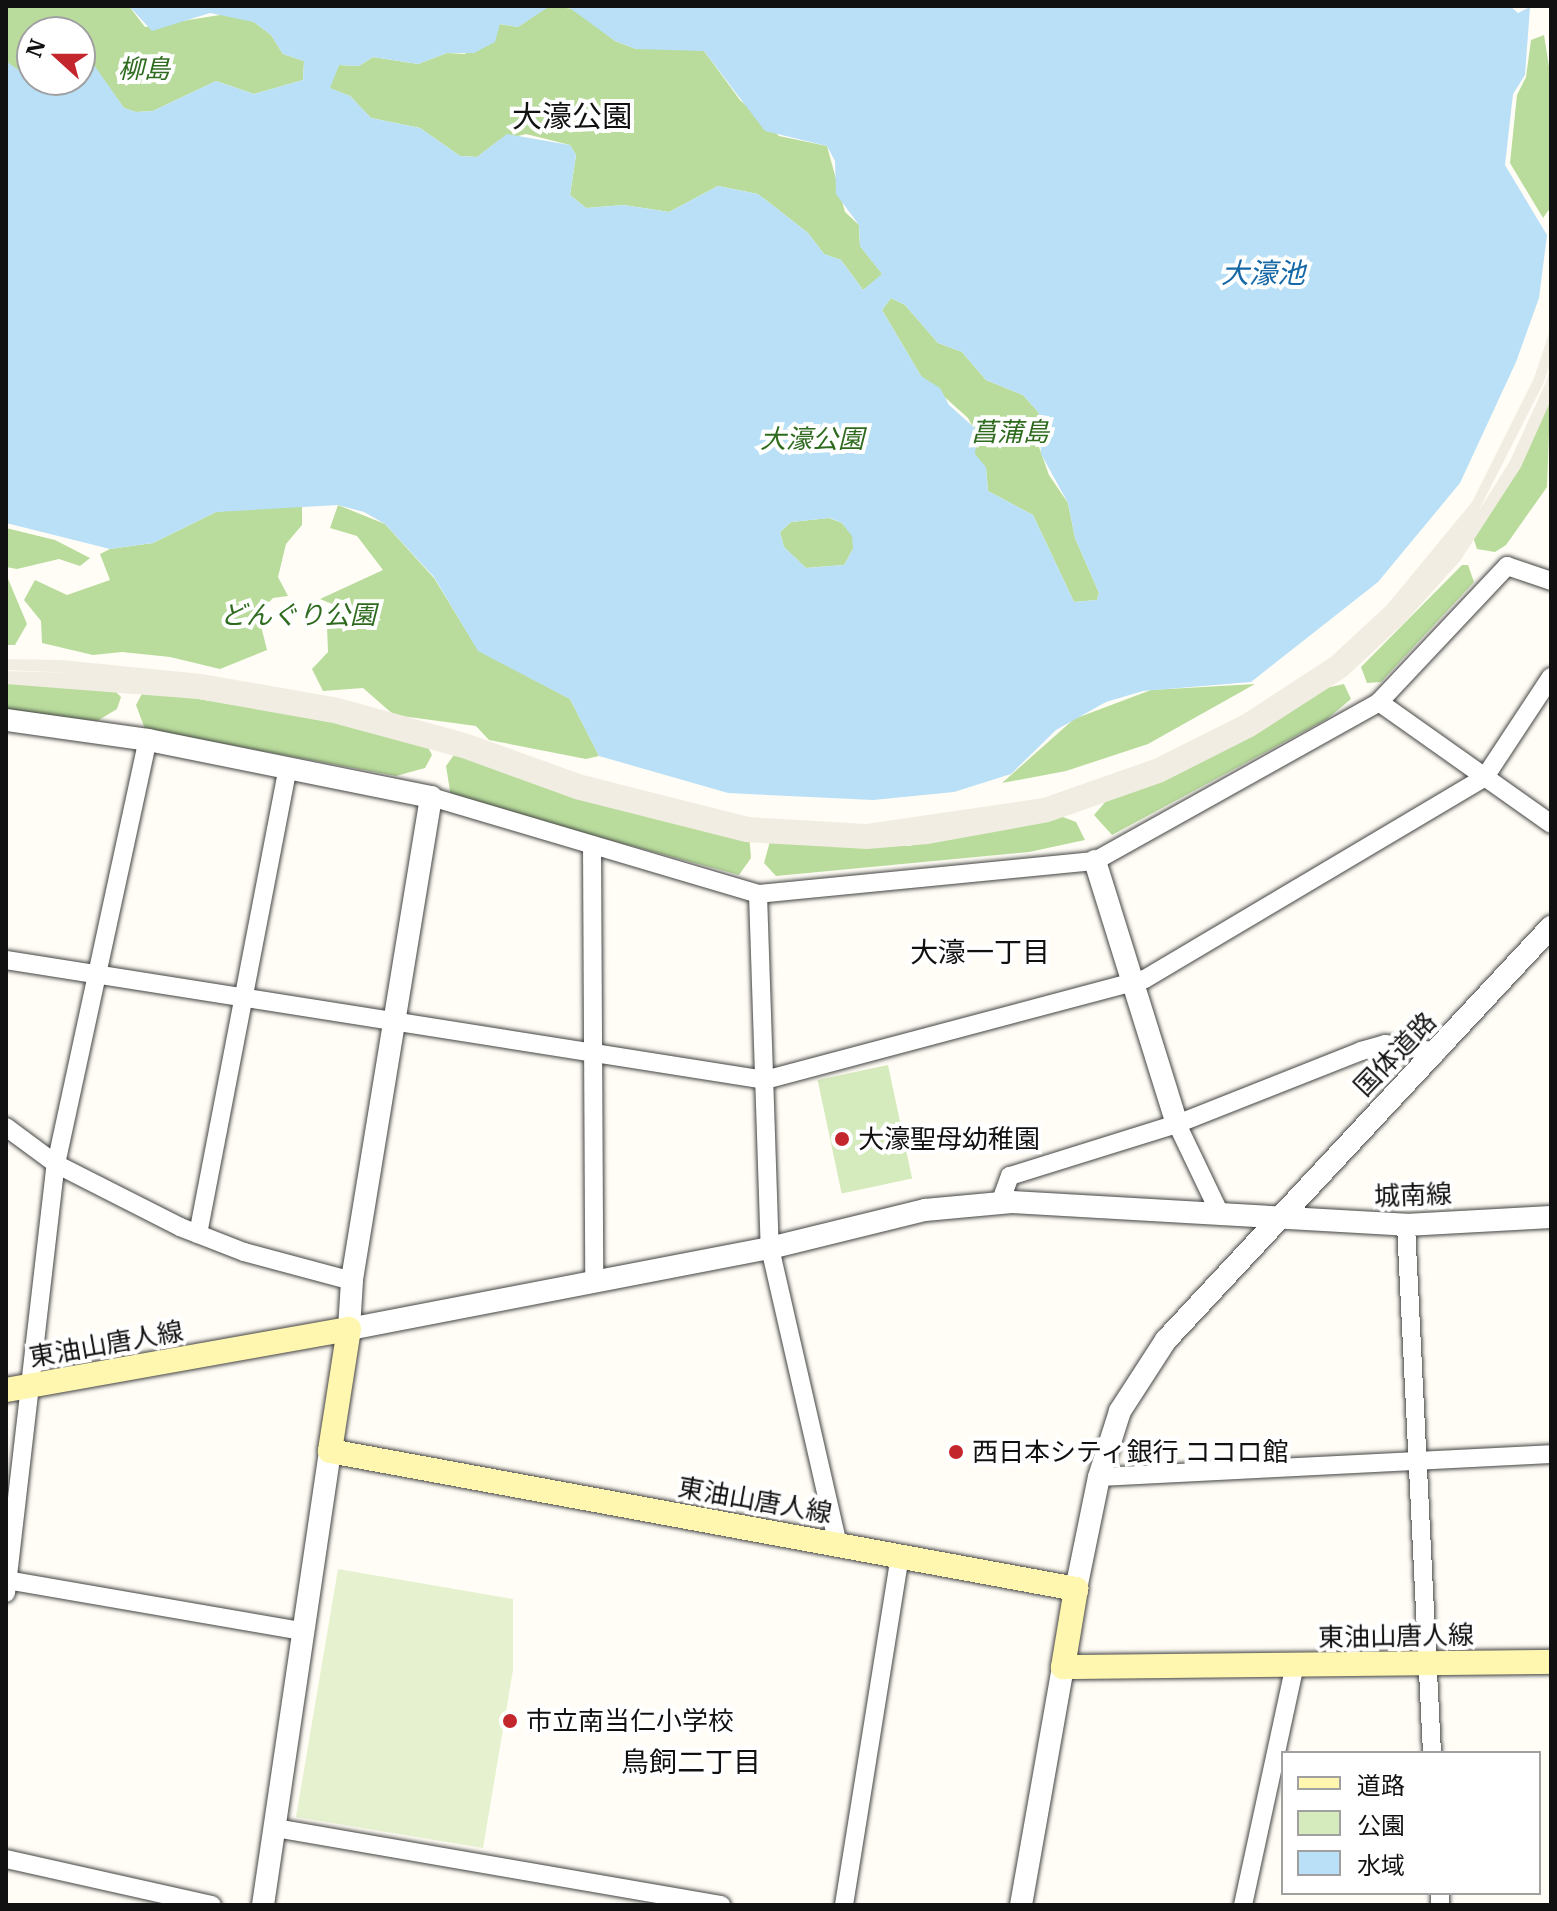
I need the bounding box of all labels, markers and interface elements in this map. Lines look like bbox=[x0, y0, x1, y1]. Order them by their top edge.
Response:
north arrow bbox=[16, 16, 96, 96]
text: N bbox=[18, 35, 52, 61]
park label: 柳島 bbox=[118, 53, 170, 85]
district label: 大濠公園 bbox=[512, 98, 632, 134]
water label: 大濠池 bbox=[1221, 256, 1305, 290]
park label: 菖蒲島 bbox=[971, 416, 1049, 448]
park label: 大濠公園 bbox=[760, 423, 864, 455]
park label: どんぐり公園 bbox=[220, 599, 376, 631]
district label: 大濠一丁目 bbox=[910, 935, 1050, 969]
street label: 国体道路 bbox=[1348, 1006, 1442, 1102]
place label: 大濠聖母幼稚園 bbox=[858, 1123, 1040, 1155]
marker: 大濠聖母幼稚園 bbox=[833, 1130, 851, 1148]
street label: 城南線 bbox=[1373, 1178, 1453, 1212]
street label: 東油山唐人線 bbox=[26, 1315, 186, 1373]
place label: 西日本シティ銀行 ココロ館 bbox=[972, 1436, 1290, 1468]
marker: 西日本シティ銀行 ココロ館 bbox=[947, 1443, 965, 1461]
street label: 東油山唐人線 bbox=[675, 1471, 835, 1529]
street label: 東油山唐人線 bbox=[1318, 1619, 1474, 1653]
place label: 市立南当仁小学校 bbox=[526, 1705, 734, 1737]
marker: 市立南当仁小学校 bbox=[501, 1712, 519, 1730]
district label: 鳥飼二丁目 bbox=[621, 1745, 761, 1779]
legend bbox=[1281, 1751, 1541, 1895]
text: 道路 bbox=[1357, 1769, 1405, 1801]
text: 公園 bbox=[1357, 1809, 1405, 1841]
text: 水域 bbox=[1357, 1849, 1405, 1881]

